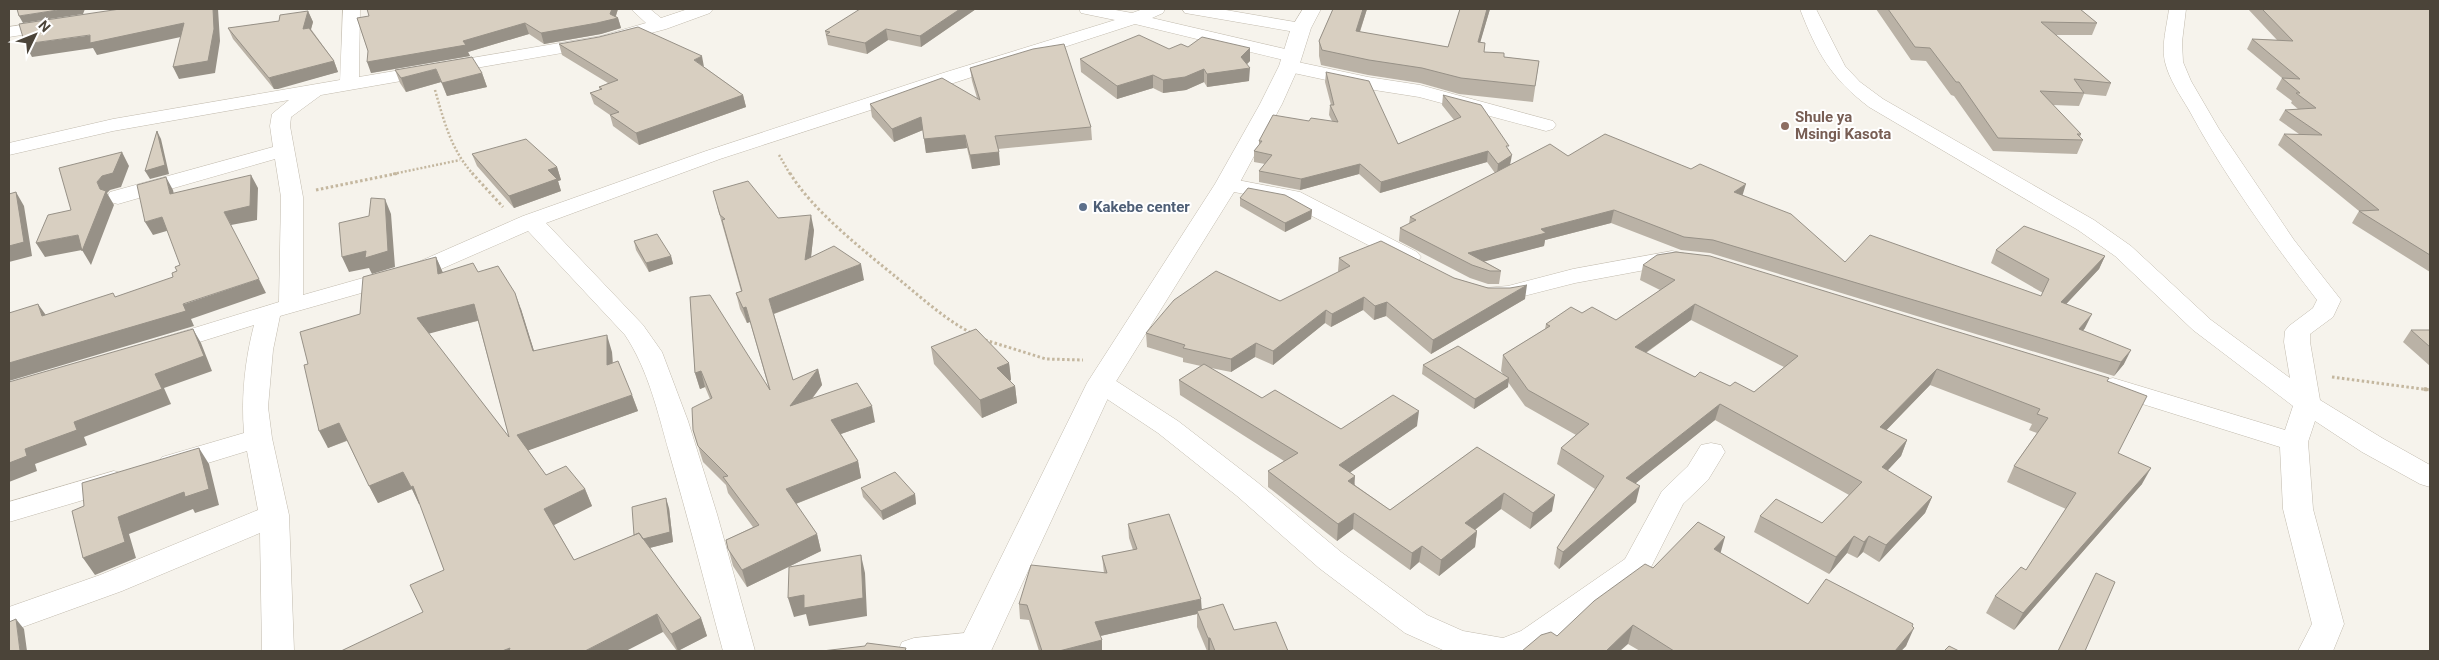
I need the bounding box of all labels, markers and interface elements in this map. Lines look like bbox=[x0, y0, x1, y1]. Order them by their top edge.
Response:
north arrow bbox=[10, 10, 60, 60]
text: N bbox=[35, 17, 54, 35]
place label: Shule ya Msingi Kasota bbox=[1795, 108, 1891, 143]
marker: Shule ya Msingi Kasota bbox=[1779, 120, 1791, 132]
place label: Kakebe center bbox=[1093, 198, 1190, 216]
marker: Kakebe center bbox=[1077, 201, 1089, 213]

